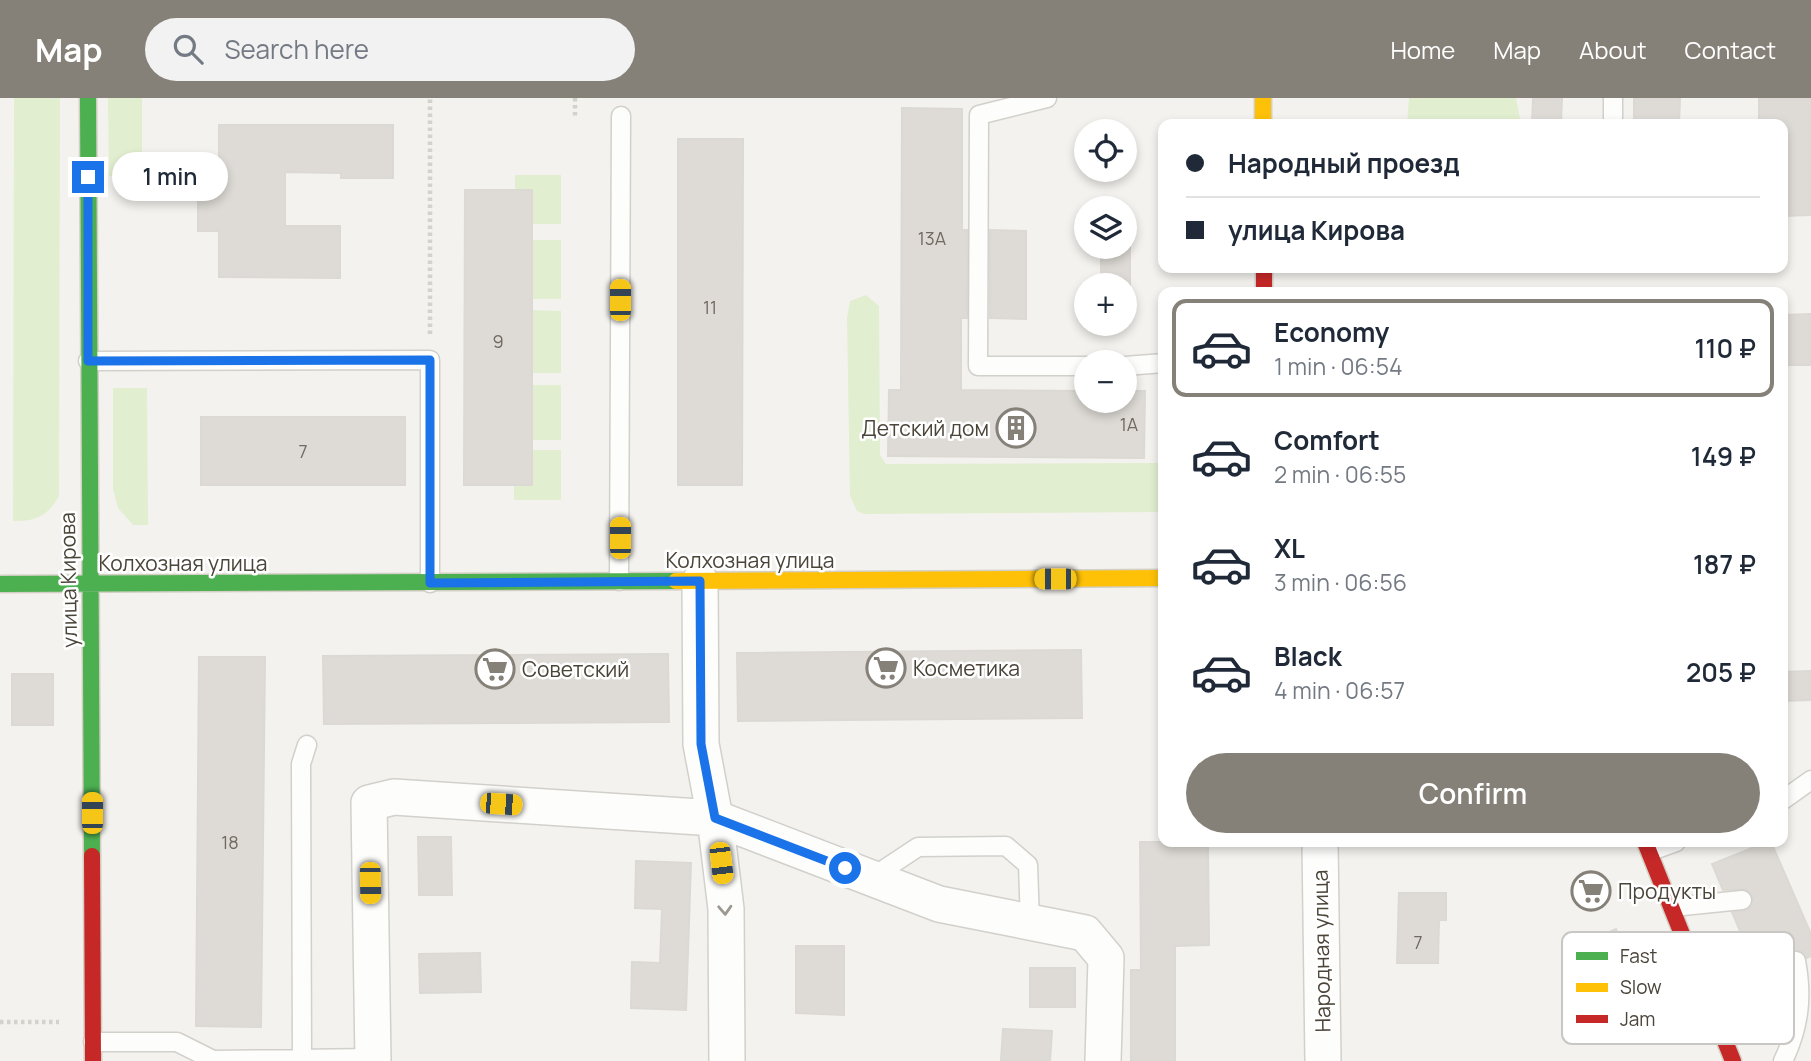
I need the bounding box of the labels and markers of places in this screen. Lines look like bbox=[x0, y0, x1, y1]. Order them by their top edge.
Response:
building icon: Детский дом bbox=[995, 407, 1037, 449]
place label: Детский дом bbox=[861, 414, 989, 442]
supermarket icon: Косметика bbox=[865, 647, 907, 689]
supermarket icon: Советский bbox=[474, 648, 516, 690]
place label: Косметика bbox=[913, 654, 1020, 682]
place label: Советский bbox=[522, 655, 629, 683]
supermarket icon: Продукты bbox=[1570, 870, 1612, 912]
place label: Продукты bbox=[1618, 877, 1716, 905]

